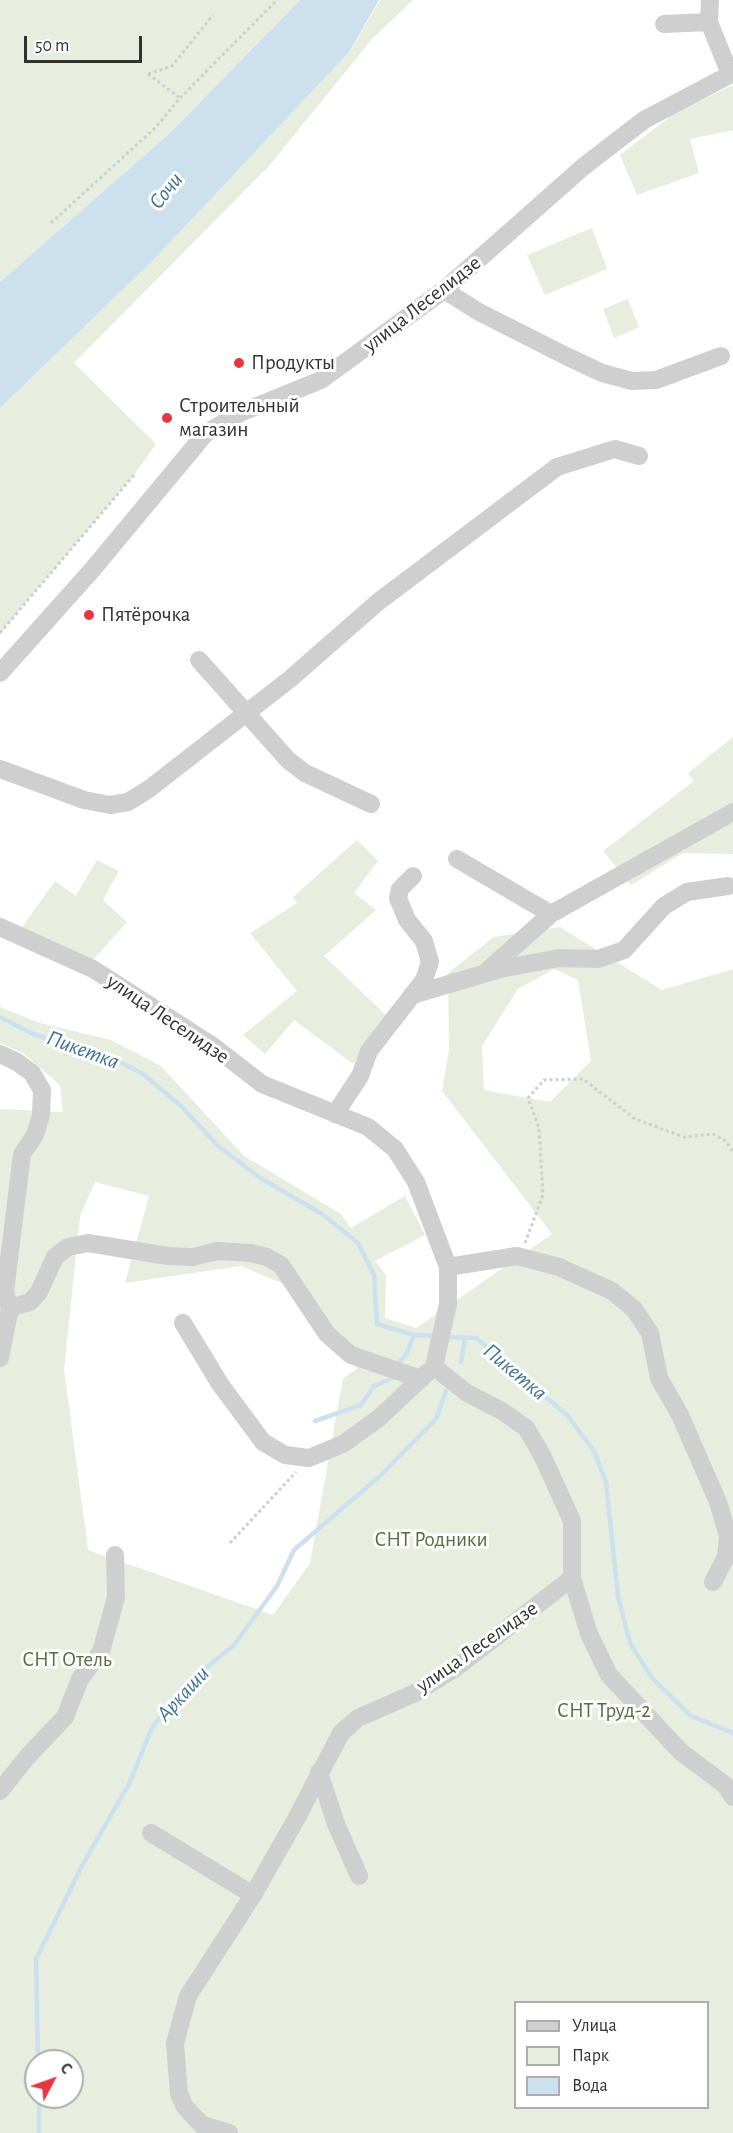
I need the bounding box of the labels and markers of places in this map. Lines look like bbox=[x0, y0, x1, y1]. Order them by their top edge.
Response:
place label: Продукты bbox=[251, 350, 335, 376]
marker: Продукты bbox=[232, 356, 246, 370]
place label: Строительный магазин bbox=[179, 393, 300, 443]
marker: Строительный магазин bbox=[160, 411, 174, 425]
place label: Пятёрочка bbox=[101, 602, 190, 628]
marker: Пятёрочка bbox=[82, 608, 96, 622]

